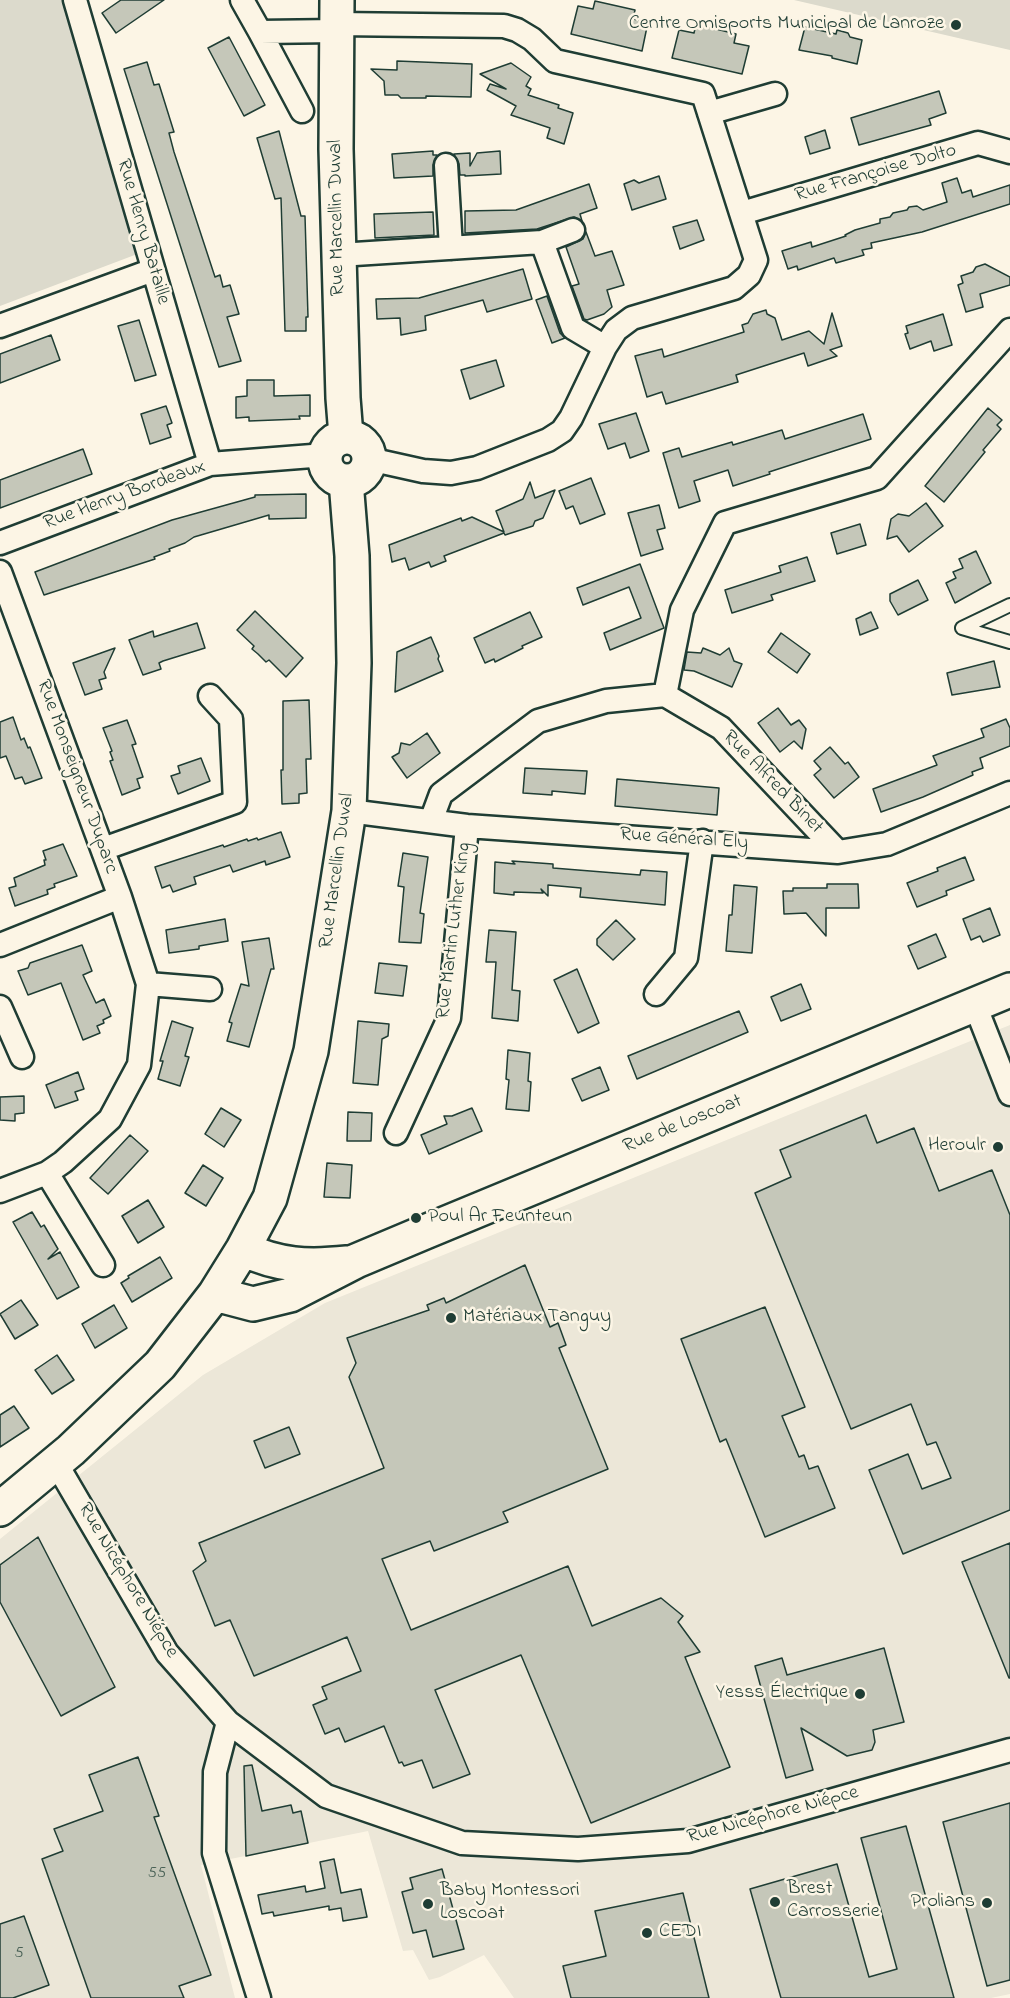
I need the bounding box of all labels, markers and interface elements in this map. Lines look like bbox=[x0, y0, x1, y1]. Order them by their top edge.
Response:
place label: Centre Omisports Municipal de Lanroze bbox=[629, 13, 944, 37]
marker: Centre Omisports Municipal de Lanroze bbox=[949, 18, 963, 32]
street label: Rue Marcellin Duval bbox=[325, 140, 351, 296]
street label: Rue Françoise Dolto bbox=[793, 140, 959, 208]
street label: Rue Henry Bataille bbox=[110, 156, 174, 308]
street label: Rue Henry Bordeaux bbox=[41, 456, 209, 536]
street label: Rue Monseigneur Duparc bbox=[30, 677, 122, 877]
street label: Rue Alfred Binet bbox=[717, 726, 827, 840]
street label: Rue Marcellin Duval bbox=[315, 792, 361, 950]
street label: Rue Général Ely bbox=[619, 824, 749, 856]
street label: Rue Martin Luther King bbox=[432, 841, 478, 1021]
street label: Rue de Loscoat bbox=[620, 1090, 746, 1160]
place label: Heroulr bbox=[928, 1135, 986, 1159]
marker: Heroulr bbox=[991, 1140, 1005, 1154]
place label: Poul Ar Feunteun bbox=[428, 1206, 572, 1230]
marker: Poul Ar Feunteun bbox=[409, 1211, 423, 1225]
place label: Matériaux Tanguy bbox=[463, 1306, 611, 1330]
marker: Matériaux Tanguy bbox=[444, 1311, 458, 1325]
street label: Rue Nicéphore Niépce bbox=[71, 1499, 183, 1663]
place label: Yesss Électrique bbox=[716, 1682, 848, 1706]
marker: Yesss Électrique bbox=[853, 1687, 867, 1701]
street label: Rue Nicéphore Niépce bbox=[685, 1782, 861, 1850]
house number: 55 bbox=[148, 1864, 166, 1884]
place label: Brest Carrosserie bbox=[787, 1878, 880, 1925]
place label: Baby Montessori Loscoat bbox=[440, 1880, 580, 1927]
place label: Prolians bbox=[911, 1891, 975, 1915]
marker: Brest Carrosserie bbox=[768, 1895, 782, 1909]
marker: Prolians bbox=[980, 1896, 994, 1910]
marker: Baby Montessori Loscoat bbox=[421, 1897, 435, 1911]
place label: CEDI bbox=[659, 1921, 701, 1945]
marker: CEDI bbox=[640, 1926, 654, 1940]
house number: 5 bbox=[14, 1944, 24, 1964]

